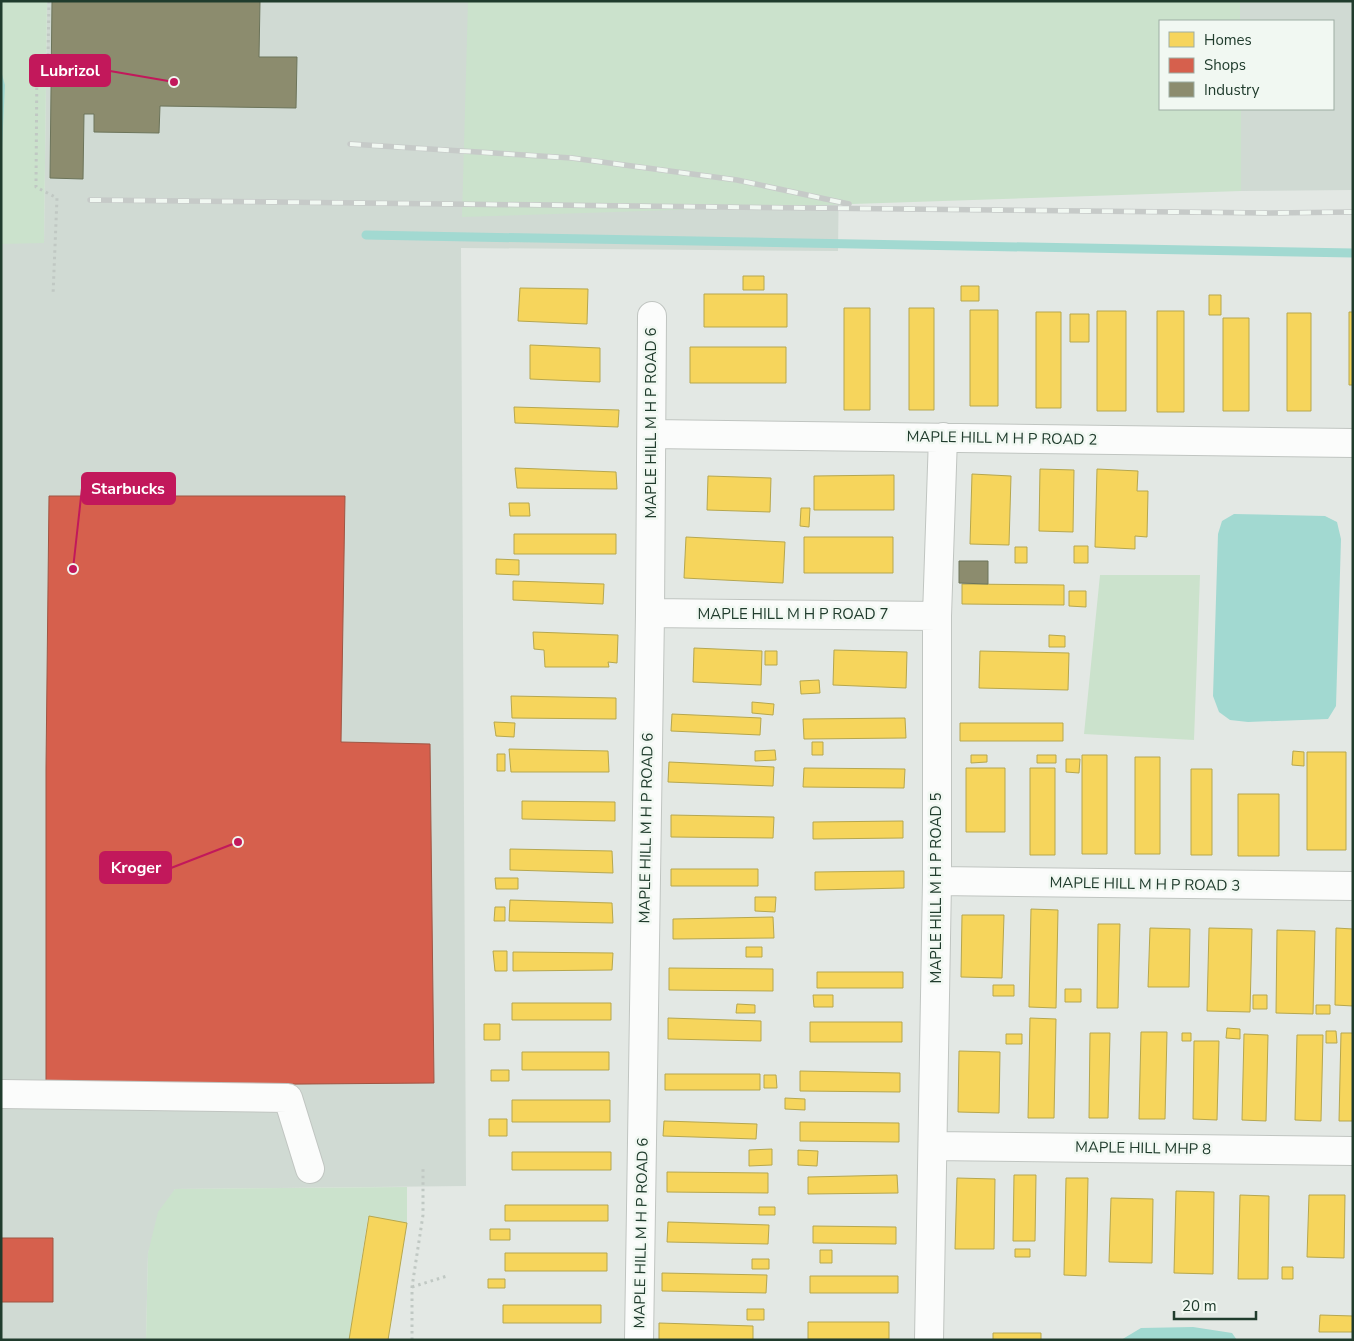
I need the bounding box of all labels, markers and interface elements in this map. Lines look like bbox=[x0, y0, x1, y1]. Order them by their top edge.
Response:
legend bbox=[1159, 20, 1334, 110]
text: Homes bbox=[1204, 30, 1252, 50]
callout: Lubrizol bbox=[30, 55, 110, 86]
text: Shops bbox=[1204, 55, 1246, 75]
text: Lubrizol bbox=[40, 60, 100, 82]
text: Industry bbox=[1204, 80, 1260, 100]
street label: MAPLE HILL M H P ROAD 6 bbox=[641, 328, 661, 518]
street label: MAPLE HILL M H P ROAD 2 bbox=[906, 426, 1098, 450]
callout: Starbucks bbox=[82, 473, 175, 504]
text: Starbucks bbox=[91, 478, 165, 500]
street label: MAPLE HILL M H P ROAD 7 bbox=[698, 604, 888, 624]
street label: MAPLE HILL M H P ROAD 6 bbox=[634, 732, 658, 924]
street label: MAPLE HILL M H P ROAD 5 bbox=[926, 793, 946, 983]
callout: Kroger bbox=[100, 852, 171, 883]
text: Kroger bbox=[111, 857, 162, 879]
street label: MAPLE HILL M H P ROAD 3 bbox=[1049, 872, 1241, 896]
street label: MAPLE HILL M H P ROAD 6 bbox=[629, 1137, 653, 1329]
street label: MAPLE HILL MHP 8 bbox=[1075, 1137, 1211, 1159]
scale bar bbox=[1174, 1288, 1256, 1320]
text: 20 m bbox=[1182, 1296, 1217, 1316]

